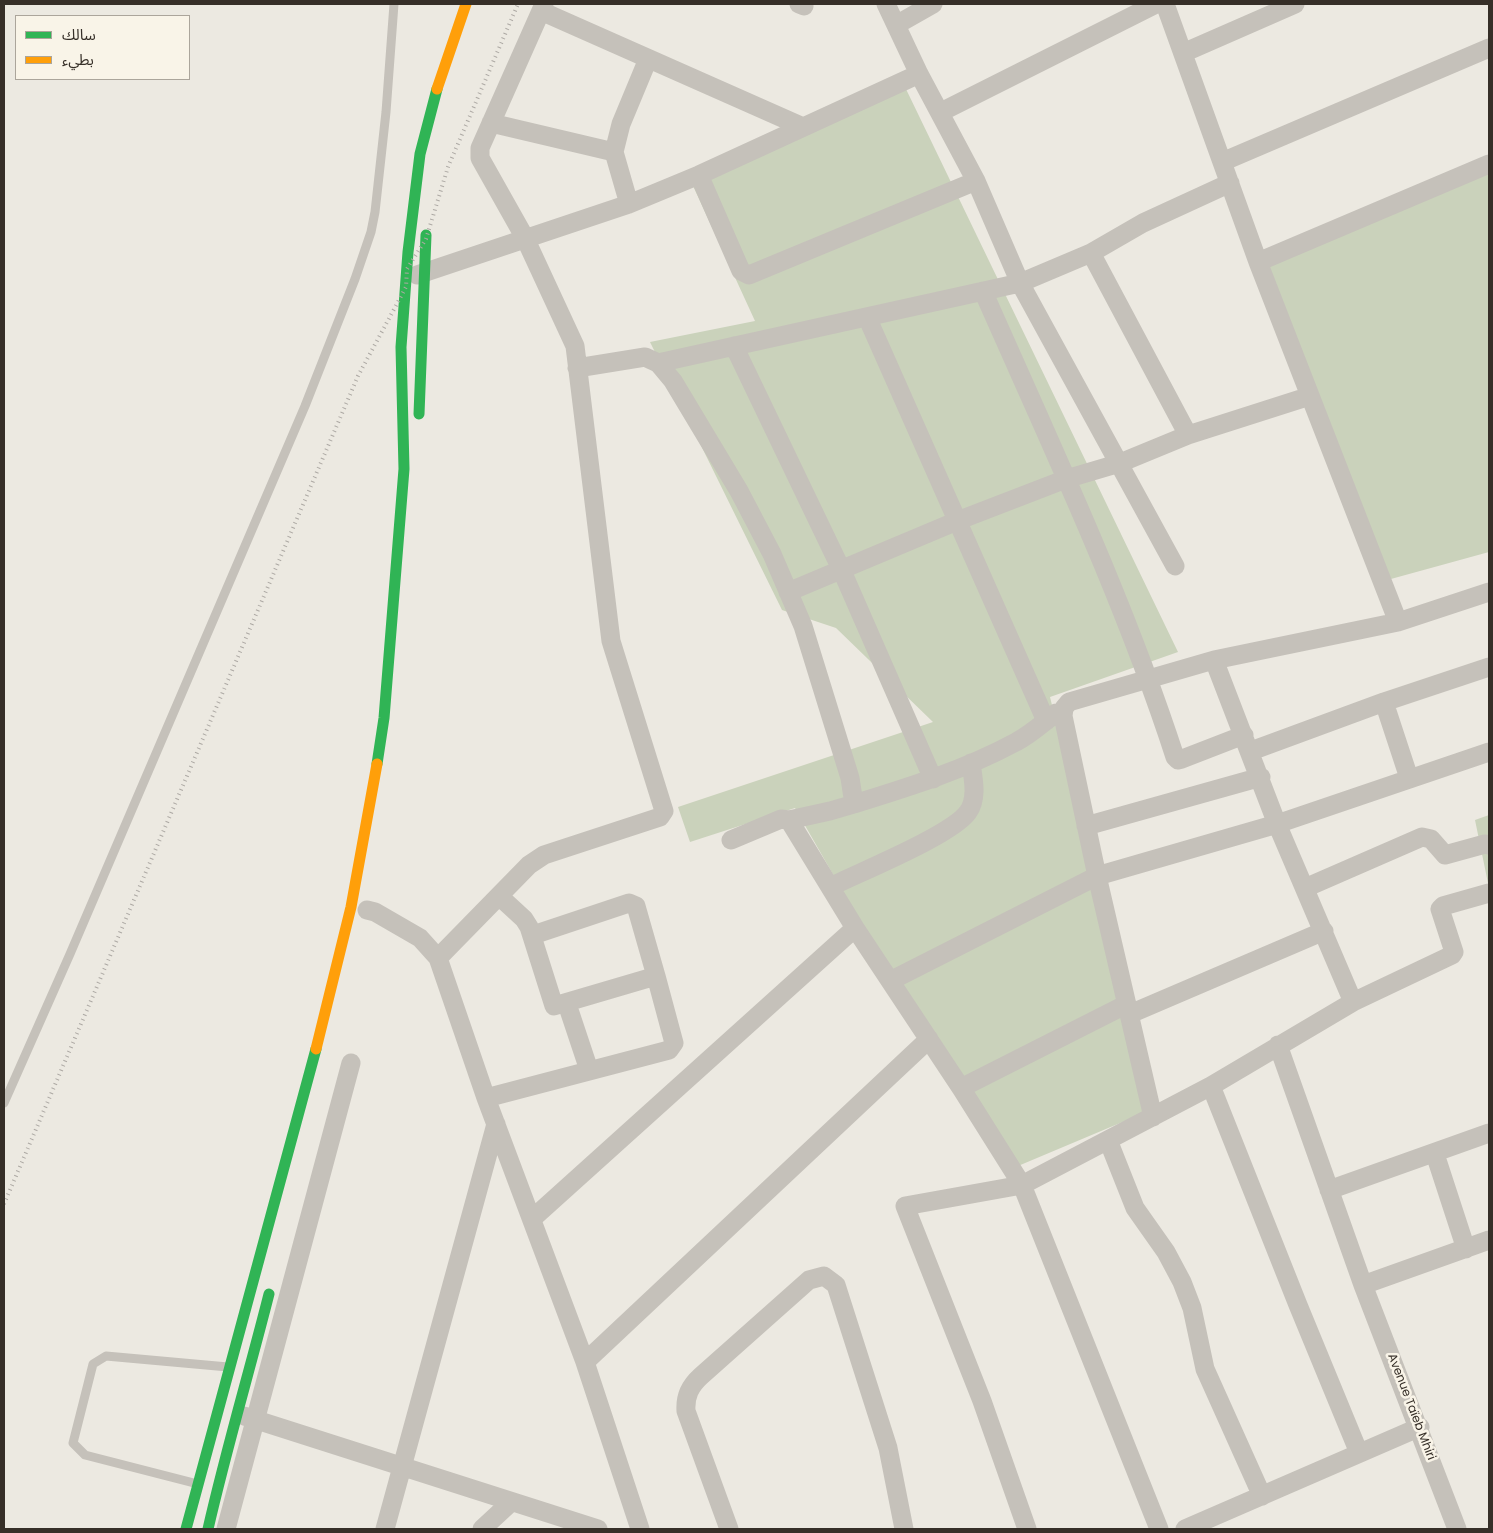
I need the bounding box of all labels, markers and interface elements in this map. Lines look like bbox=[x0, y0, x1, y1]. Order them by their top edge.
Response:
legend bbox=[15, 15, 190, 80]
text: سالك bbox=[62, 24, 96, 45]
text: بطيء bbox=[62, 49, 94, 70]
street label: Avenue Taïeb Mhiri bbox=[1384, 1352, 1438, 1462]

